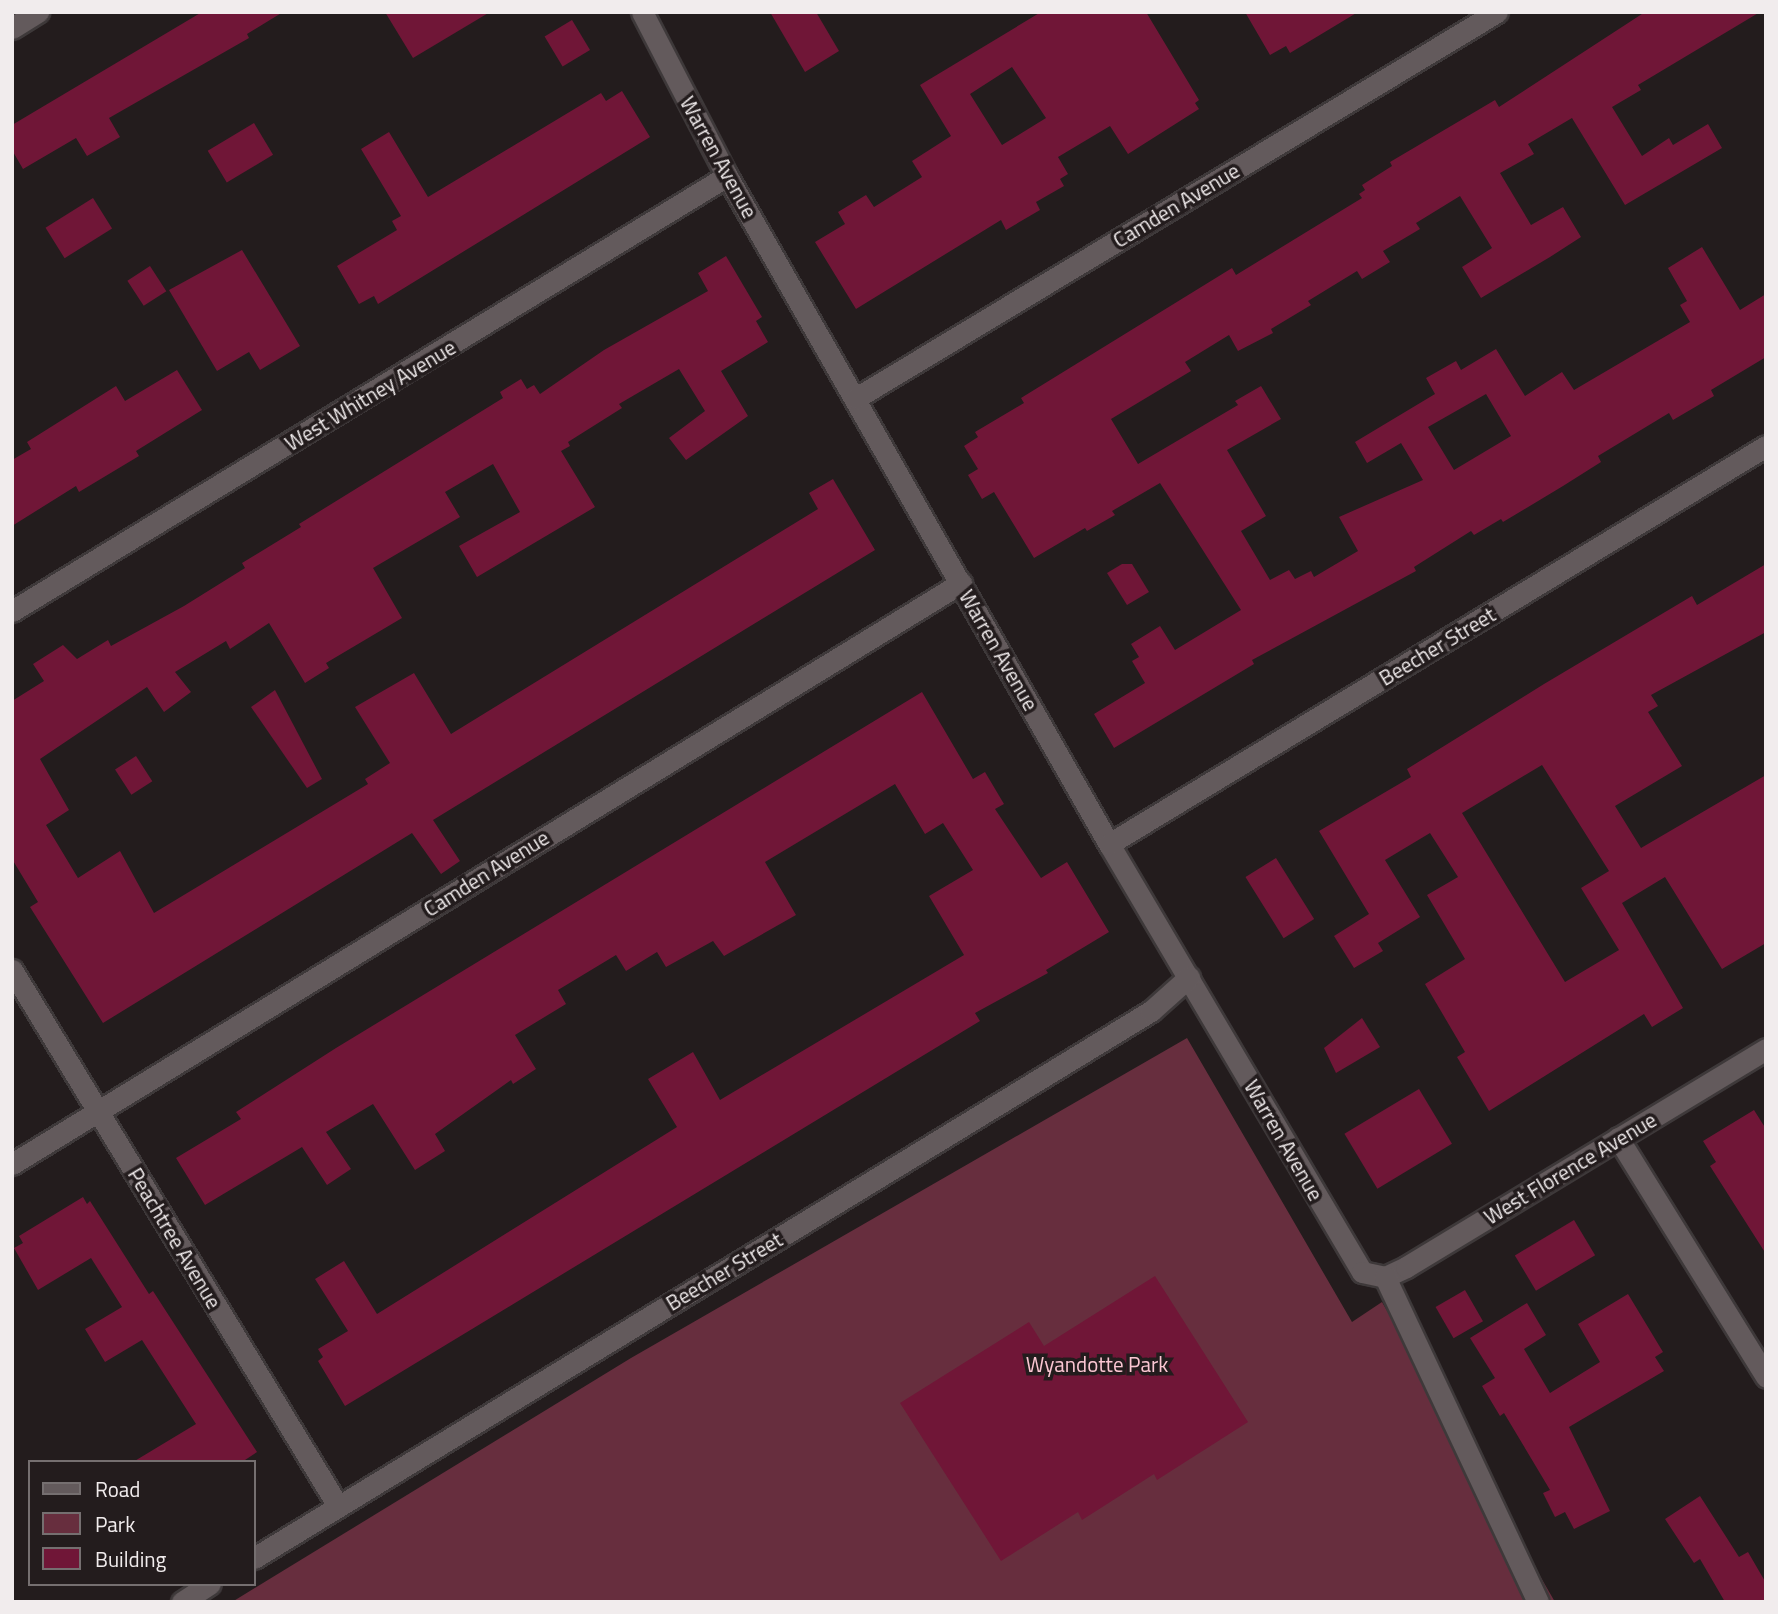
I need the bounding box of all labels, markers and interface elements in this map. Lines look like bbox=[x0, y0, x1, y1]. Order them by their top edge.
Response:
street label: Warren Avenue bbox=[675, 92, 763, 222]
street label: Camden Avenue bbox=[1108, 157, 1244, 253]
street label: West Whitney Avenue bbox=[280, 334, 460, 456]
street label: Warren Avenue bbox=[954, 585, 1044, 715]
street label: Beecher Street bbox=[1374, 601, 1500, 691]
street label: Camden Avenue bbox=[419, 824, 553, 922]
street label: Warren Avenue bbox=[1239, 1075, 1329, 1205]
street label: West Florence Avenue bbox=[1479, 1107, 1661, 1229]
street label: Peachtree Avenue bbox=[123, 1163, 227, 1313]
street label: Beecher Street bbox=[661, 1226, 787, 1316]
park label: Wyandotte Park bbox=[1026, 1351, 1168, 1377]
legend bbox=[28, 1460, 256, 1586]
text: Road bbox=[95, 1473, 140, 1505]
text: Park bbox=[95, 1508, 135, 1540]
text: Building bbox=[95, 1543, 166, 1575]

